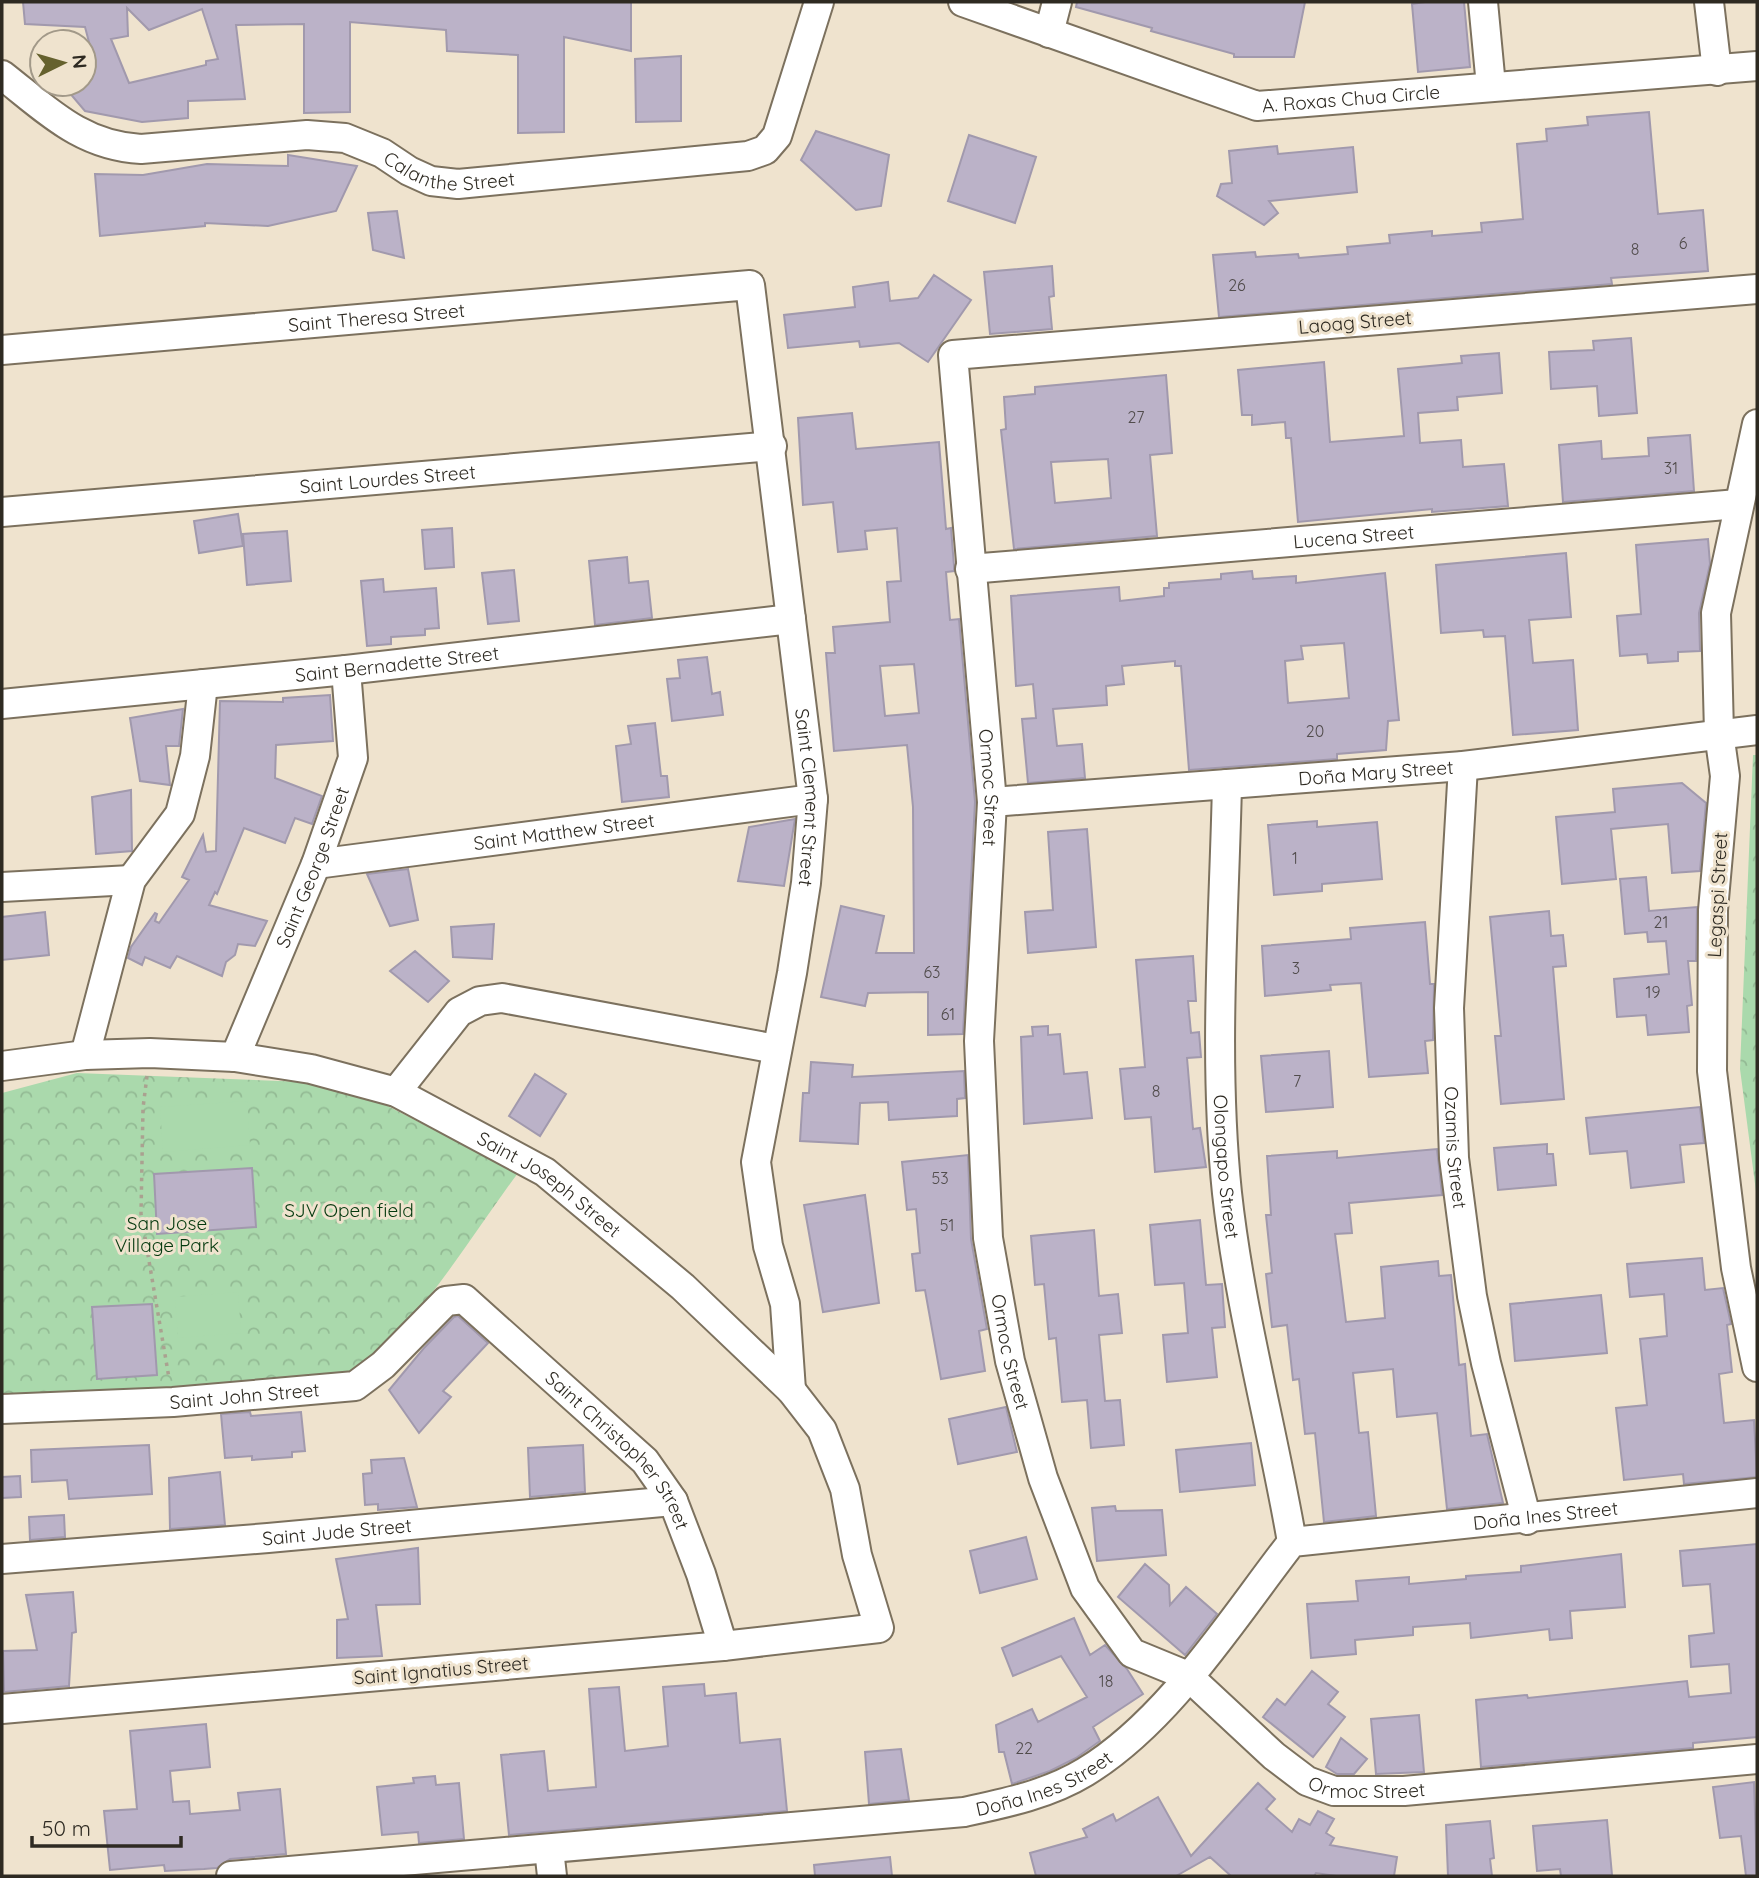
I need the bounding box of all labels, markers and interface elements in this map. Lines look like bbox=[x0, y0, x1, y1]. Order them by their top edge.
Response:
north arrow bbox=[28, 28, 98, 98]
text: N bbox=[67, 54, 92, 70]
street label: A. Roxas Chua Circle bbox=[1261, 79, 1441, 118]
street label: Calanthe Street bbox=[379, 146, 516, 196]
house number: 6 bbox=[1679, 233, 1688, 253]
house number: 8 bbox=[1631, 239, 1639, 259]
house number: 26 bbox=[1228, 275, 1246, 295]
street label: Saint Theresa Street bbox=[287, 298, 466, 337]
street label: Laoag Street bbox=[1297, 305, 1413, 339]
house number: 27 bbox=[1128, 407, 1144, 427]
house number: 31 bbox=[1664, 458, 1678, 478]
street label: Saint Lourdes Street bbox=[299, 459, 477, 498]
street label: Lucena Street bbox=[1292, 519, 1415, 554]
street label: Saint Bernadette Street bbox=[294, 641, 500, 687]
street label: Saint Clement Street bbox=[790, 707, 825, 888]
house number: 20 bbox=[1306, 721, 1324, 741]
street label: Ormoc Street bbox=[974, 728, 1004, 847]
street label: Doña Mary Street bbox=[1297, 755, 1454, 791]
street label: Saint George Street bbox=[270, 783, 354, 951]
street label: Saint Matthew Street bbox=[472, 808, 656, 855]
street label: Legaspi Street bbox=[1702, 832, 1732, 958]
house number: 1 bbox=[1292, 848, 1298, 868]
house number: 21 bbox=[1654, 912, 1668, 932]
house number: 3 bbox=[1292, 958, 1300, 978]
house number: 63 bbox=[924, 962, 941, 982]
house number: 19 bbox=[1646, 982, 1660, 1002]
house number: 61 bbox=[941, 1004, 955, 1024]
house number: 7 bbox=[1293, 1071, 1301, 1091]
house number: 8 bbox=[1152, 1081, 1160, 1101]
street label: Ozamis Street bbox=[1440, 1086, 1472, 1210]
street label: Olongapo Street bbox=[1209, 1094, 1245, 1240]
street label: Saint Joseph Street bbox=[473, 1126, 626, 1242]
house number: 53 bbox=[931, 1168, 949, 1188]
park label: SJV Open field bbox=[284, 1198, 414, 1222]
park label: San Jose Village Park bbox=[115, 1211, 219, 1257]
house number: 51 bbox=[940, 1215, 954, 1235]
street label: Ormoc Street bbox=[986, 1292, 1035, 1412]
street label: Saint Christopher Street bbox=[540, 1366, 695, 1533]
street label: Saint John Street bbox=[169, 1377, 320, 1414]
street label: Doña Ines Street bbox=[1472, 1496, 1619, 1535]
street label: Saint Jude Street bbox=[261, 1513, 413, 1550]
street label: Saint Ignatius Street bbox=[353, 1650, 529, 1690]
house number: 18 bbox=[1099, 1671, 1113, 1691]
house number: 22 bbox=[1015, 1738, 1033, 1758]
street label: Doña Ines Street bbox=[974, 1746, 1117, 1821]
street label: Ormoc Street bbox=[1305, 1771, 1426, 1803]
scale bar bbox=[32, 1804, 180, 1848]
text: 50 m bbox=[42, 1815, 91, 1841]

